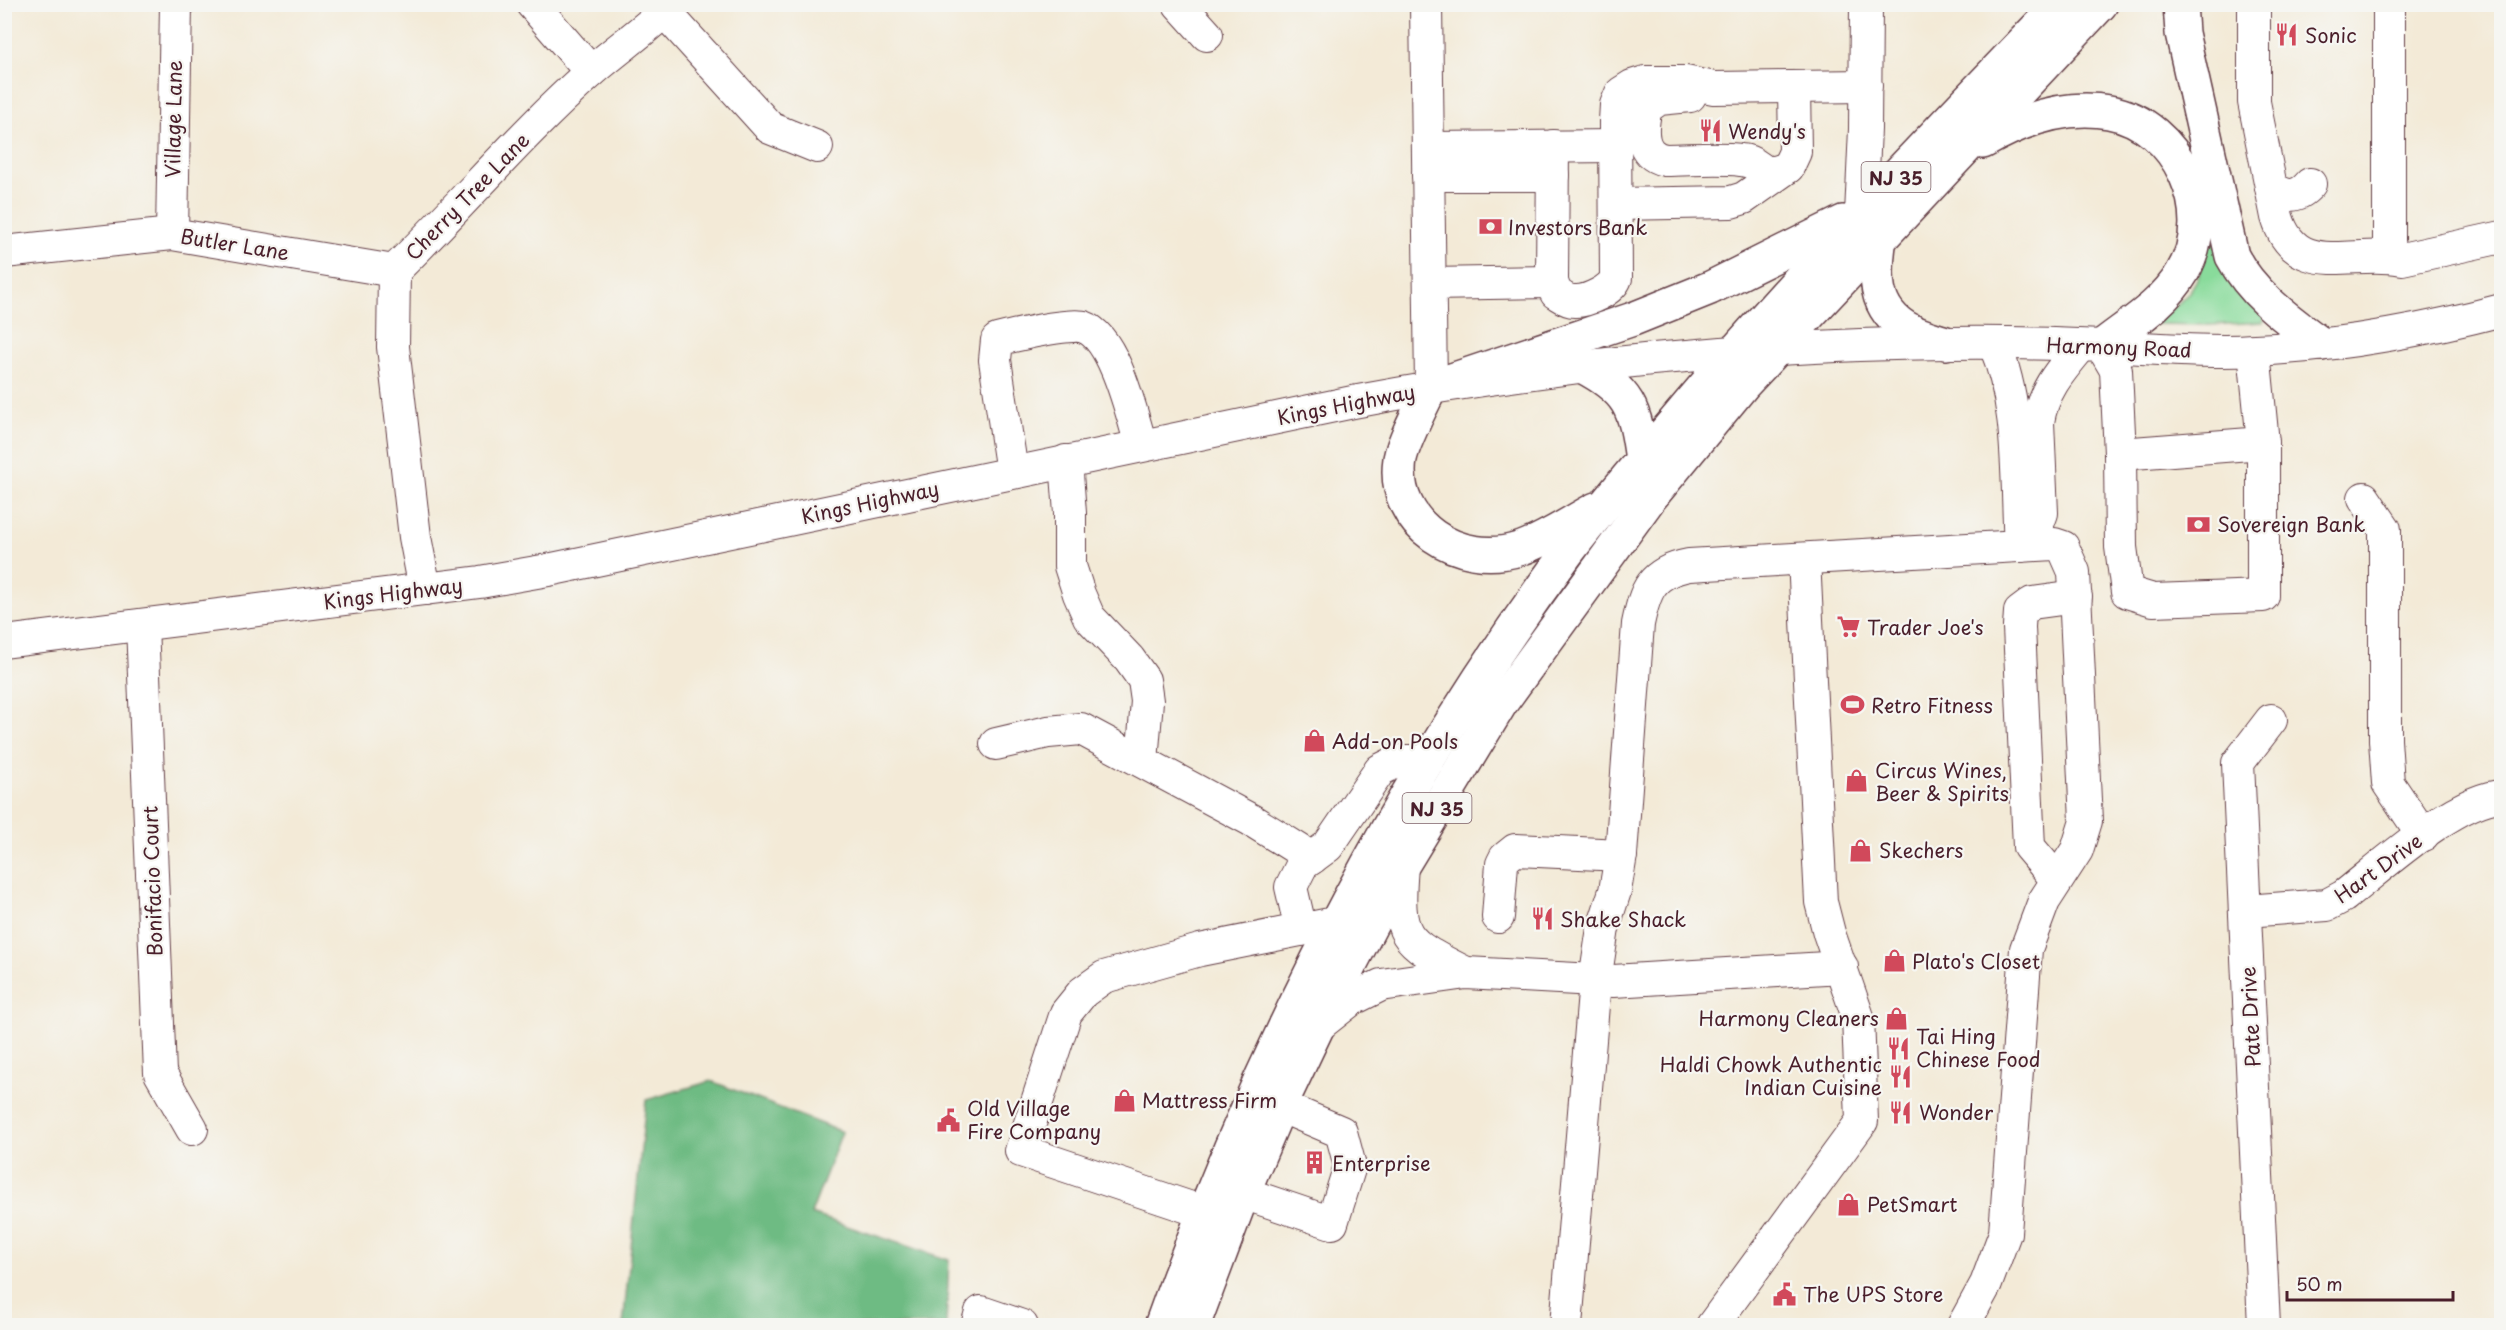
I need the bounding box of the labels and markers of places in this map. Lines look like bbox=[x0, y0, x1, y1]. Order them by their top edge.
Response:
place label: Sonic bbox=[2305, 20, 2357, 50]
restaurant icon: Sonic bbox=[2274, 22, 2300, 48]
place label: Wendy's bbox=[1728, 116, 1806, 146]
restaurant icon: Wendy's bbox=[1697, 118, 1723, 144]
place label: Investors Bank bbox=[1508, 212, 1648, 242]
bank icon: Investors Bank bbox=[1477, 214, 1503, 240]
place label: Sovereign Bank bbox=[2217, 509, 2366, 539]
bank icon: Sovereign Bank bbox=[2186, 511, 2212, 537]
place label: Trader Joe's bbox=[1867, 612, 1984, 642]
supermarket icon: Trader Joe's bbox=[1836, 614, 1862, 640]
place label: Retro Fitness bbox=[1871, 690, 1993, 720]
sports icon: Retro Fitness bbox=[1840, 692, 1866, 718]
place label: Add-on Pools bbox=[1332, 726, 1458, 756]
shop icon: Add-on Pools bbox=[1301, 728, 1327, 754]
place label: Circus Wines, Beer & Spirits bbox=[1875, 755, 2009, 808]
shop icon: Circus Wines, Beer & Spirits bbox=[1844, 768, 1870, 794]
place label: Skechers bbox=[1879, 835, 1963, 865]
shop icon: Skechers bbox=[1848, 837, 1874, 863]
place label: Shake Shack bbox=[1560, 904, 1686, 934]
restaurant icon: Shake Shack bbox=[1529, 906, 1555, 932]
place label: Plato's Closet bbox=[1912, 946, 2040, 976]
shop icon: Plato's Closet bbox=[1881, 948, 1907, 974]
place label: Harmony Cleaners bbox=[1699, 1003, 1879, 1033]
shop icon: Harmony Cleaners bbox=[1884, 1005, 1910, 1031]
place label: Tai Hing Chinese Food bbox=[1916, 1021, 2041, 1074]
restaurant icon: Tai Hing Chinese Food bbox=[1885, 1035, 1911, 1061]
place label: Haldi Chowk Authentic Indian Cuisine bbox=[1660, 1049, 1882, 1102]
restaurant icon: Haldi Chowk Authentic Indian Cuisine bbox=[1887, 1063, 1913, 1089]
place label: Mattress Firm bbox=[1142, 1085, 1277, 1115]
shop icon: Mattress Firm bbox=[1111, 1087, 1137, 1113]
place label: Old Village Fire Company bbox=[967, 1093, 1101, 1146]
place label: Wonder bbox=[1919, 1097, 1994, 1127]
restaurant icon: Wonder bbox=[1888, 1099, 1914, 1125]
public building icon: Old Village Fire Company bbox=[936, 1107, 962, 1133]
place label: Enterprise bbox=[1332, 1148, 1431, 1178]
building icon: Enterprise bbox=[1301, 1150, 1327, 1176]
place label: PetSmart bbox=[1867, 1189, 1957, 1219]
shop icon: PetSmart bbox=[1836, 1191, 1862, 1217]
place label: The UPS Store bbox=[1803, 1279, 1943, 1309]
public building icon: The UPS Store bbox=[1772, 1281, 1798, 1307]

